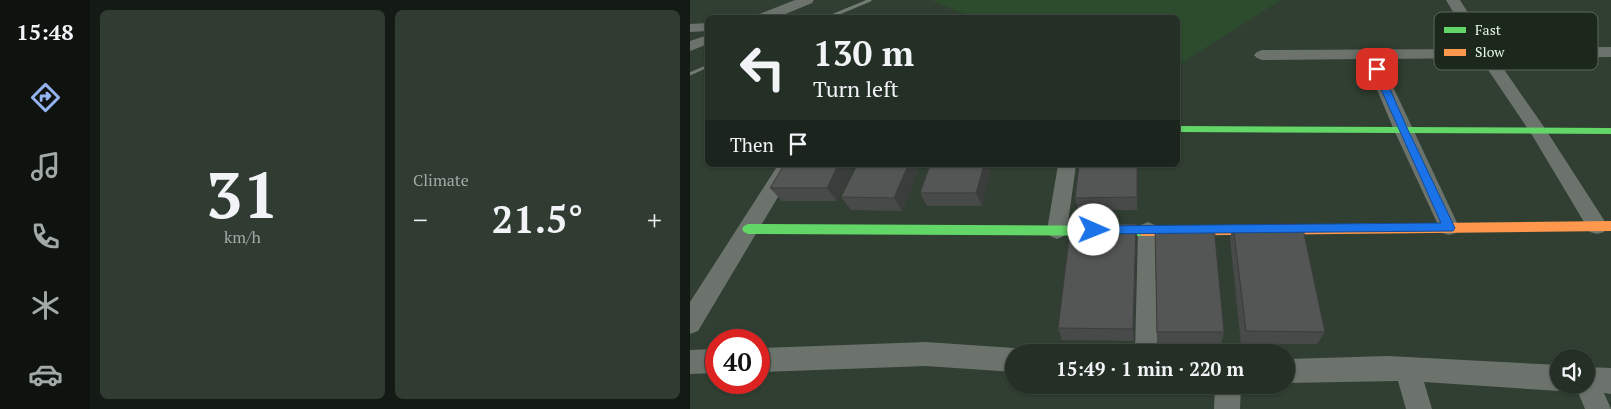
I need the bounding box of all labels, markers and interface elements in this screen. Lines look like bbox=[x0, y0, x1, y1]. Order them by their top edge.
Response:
legend bbox=[1434, 12, 1598, 70]
text: 15:48 bbox=[16, 17, 74, 46]
text: Fast bbox=[1475, 20, 1502, 39]
text: 130 m bbox=[813, 30, 914, 76]
icon: left bbox=[730, 35, 795, 100]
text: Slow bbox=[1475, 42, 1505, 61]
pin bbox=[1356, 48, 1398, 90]
icon: arrive bbox=[1363, 55, 1391, 83]
text: Turn left bbox=[813, 74, 899, 103]
icon: directions bbox=[28, 80, 63, 115]
icon: arrive bbox=[784, 130, 812, 158]
text: Then bbox=[730, 132, 774, 157]
icon: music bbox=[28, 149, 63, 184]
text: 31 bbox=[206, 150, 279, 237]
text: Climate bbox=[413, 169, 469, 191]
text: 21.5° bbox=[492, 194, 583, 244]
text: − bbox=[413, 201, 428, 238]
text: + bbox=[647, 201, 662, 238]
position arrow bbox=[1067, 203, 1119, 255]
icon: phone bbox=[28, 219, 63, 254]
text: km/h bbox=[224, 226, 261, 248]
icon: climate bbox=[28, 288, 63, 323]
speed limit sign: 40 bbox=[705, 329, 770, 394]
map controls bbox=[1550, 349, 1595, 394]
button: sound bbox=[1550, 349, 1595, 394]
text: 15:49 · 1 min · 220 m bbox=[1056, 356, 1244, 381]
icon: car bbox=[28, 357, 63, 392]

